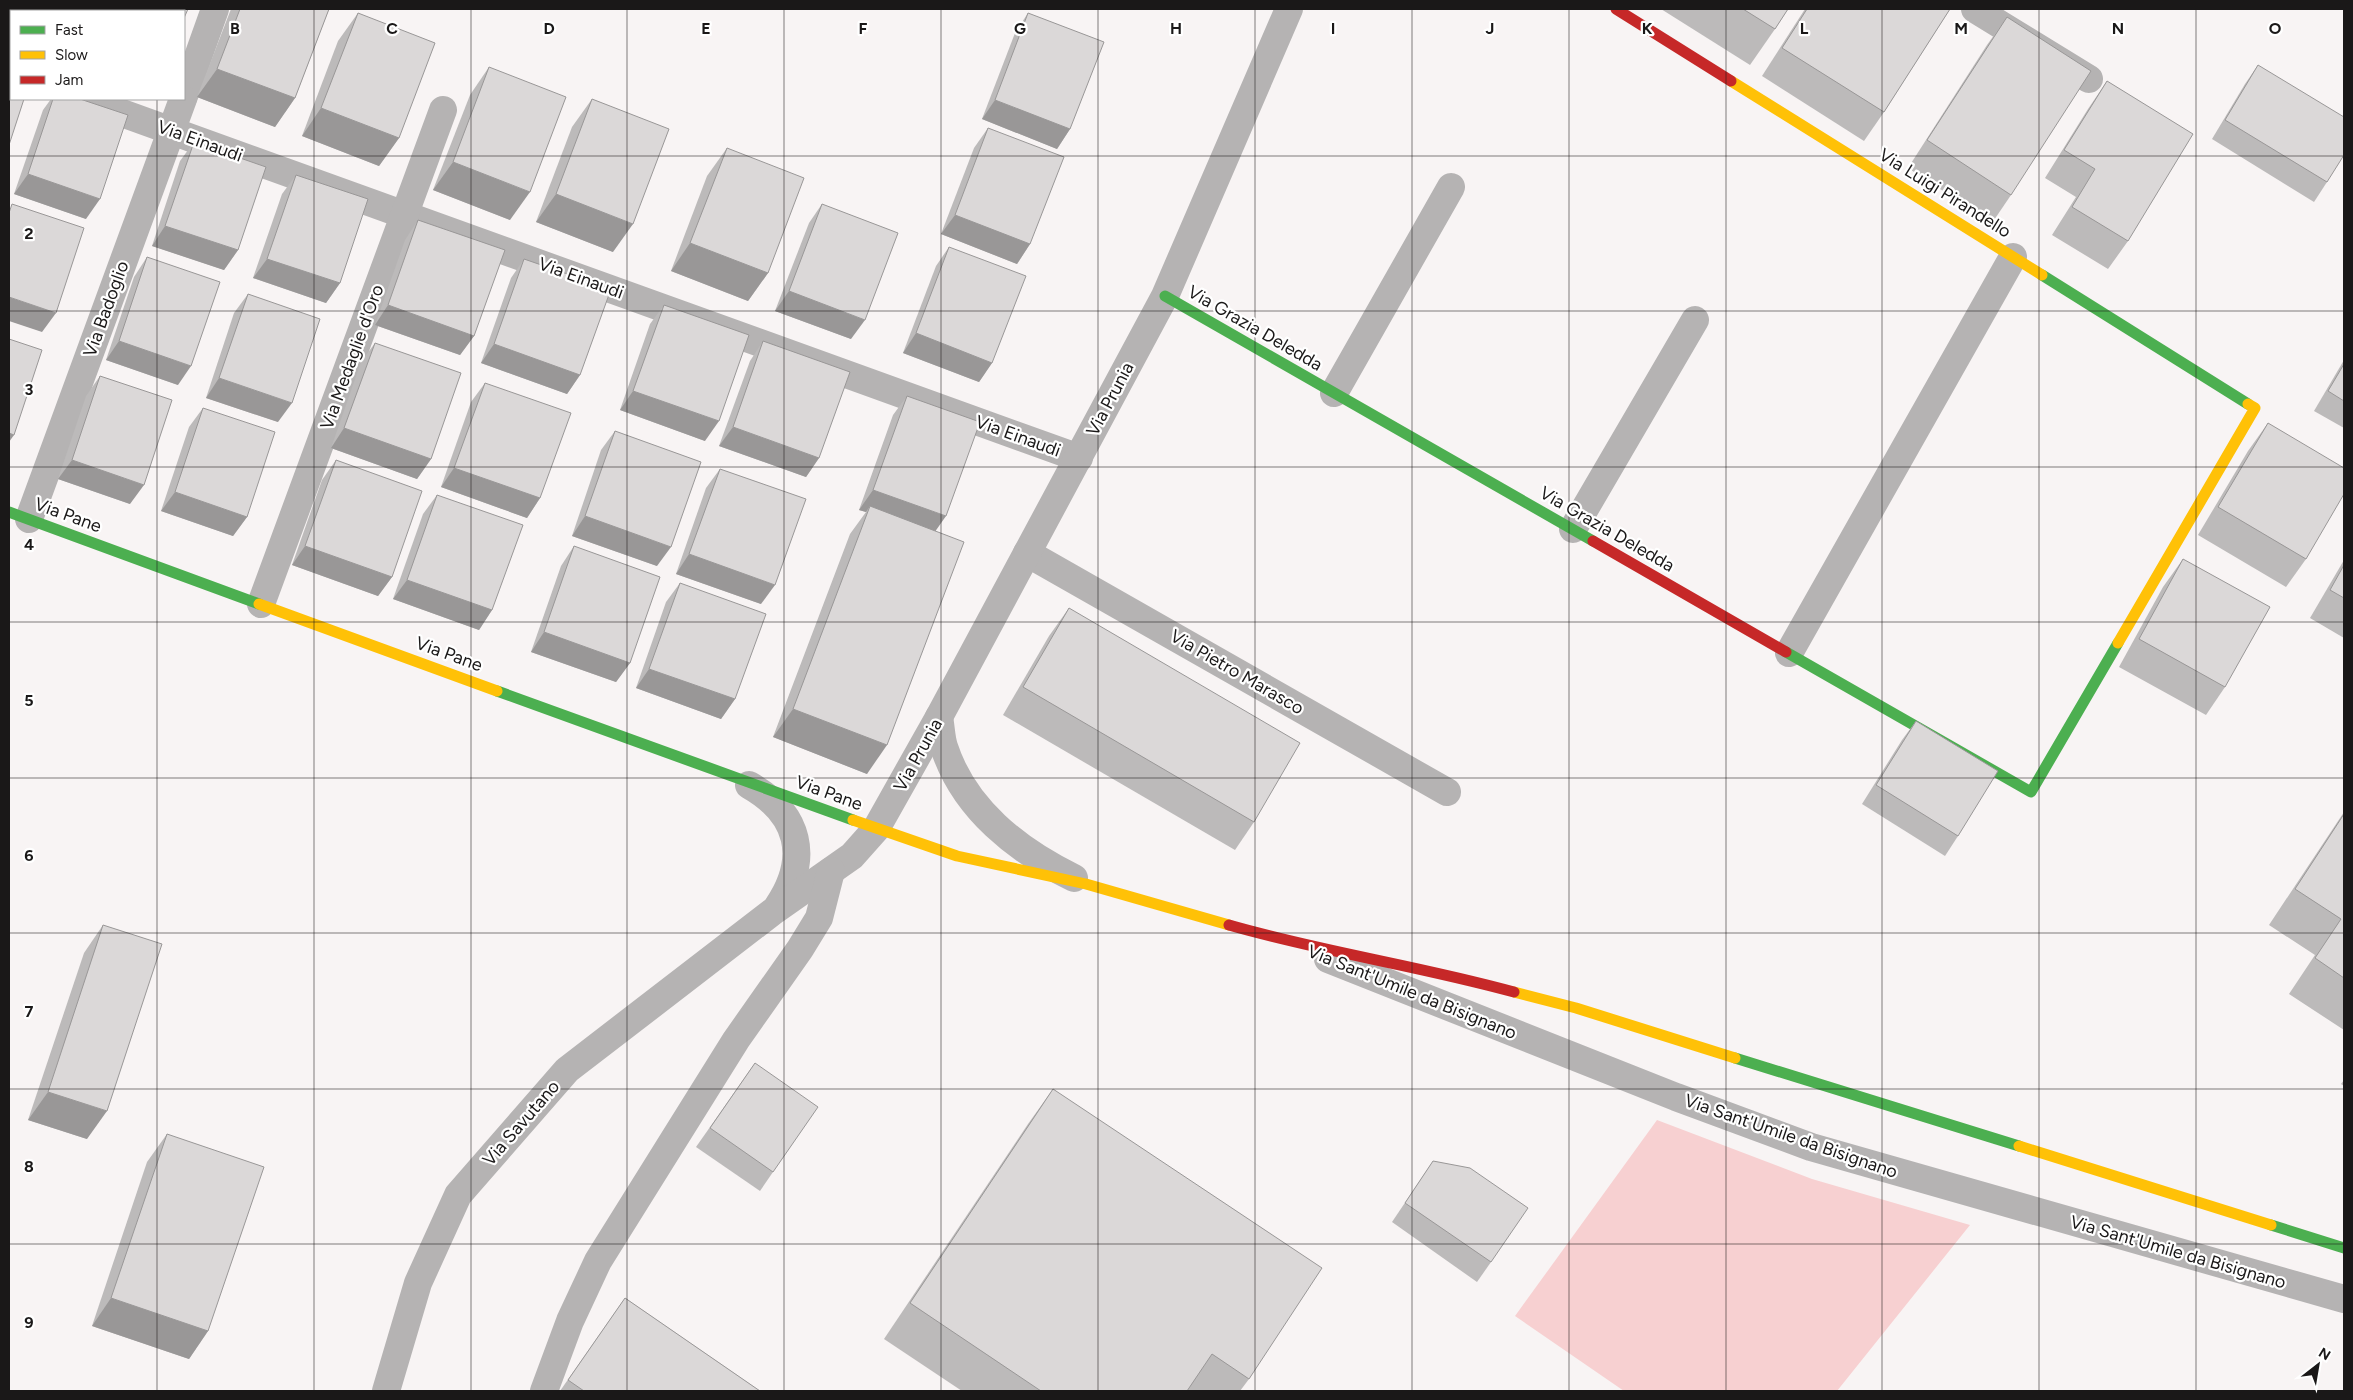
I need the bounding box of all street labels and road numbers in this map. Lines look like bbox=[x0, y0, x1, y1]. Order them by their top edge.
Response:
street label: Via Einaudi bbox=[154, 115, 246, 167]
street label: Via Luigi Pirandello bbox=[1875, 143, 2015, 243]
street label: Via Einaudi bbox=[535, 252, 627, 304]
street label: Via Badoglio bbox=[78, 258, 134, 360]
street label: Via Grazia Deledda bbox=[1184, 280, 1326, 376]
street label: Via Medaglie d'Oro bbox=[316, 281, 388, 433]
street label: Via Prunia bbox=[1081, 358, 1139, 440]
street label: Via Einaudi bbox=[972, 410, 1064, 462]
street label: Via Grazia Deledda bbox=[1536, 481, 1678, 577]
street label: Via Pane bbox=[32, 493, 105, 537]
street label: Via Pietro Marasco bbox=[1166, 625, 1308, 719]
street label: Via Pane bbox=[413, 632, 486, 676]
street label: Via Prunia bbox=[889, 715, 947, 795]
street label: Via Pane bbox=[793, 771, 866, 815]
street label: Via Sant'Umile da Bisignano bbox=[1304, 940, 1520, 1044]
street label: Via Savutano bbox=[478, 1076, 564, 1170]
street label: Via Sant'Umile da Bisignano bbox=[1682, 1089, 1900, 1183]
street label: Via Sant'Umile da Bisignano bbox=[2067, 1211, 2289, 1293]

